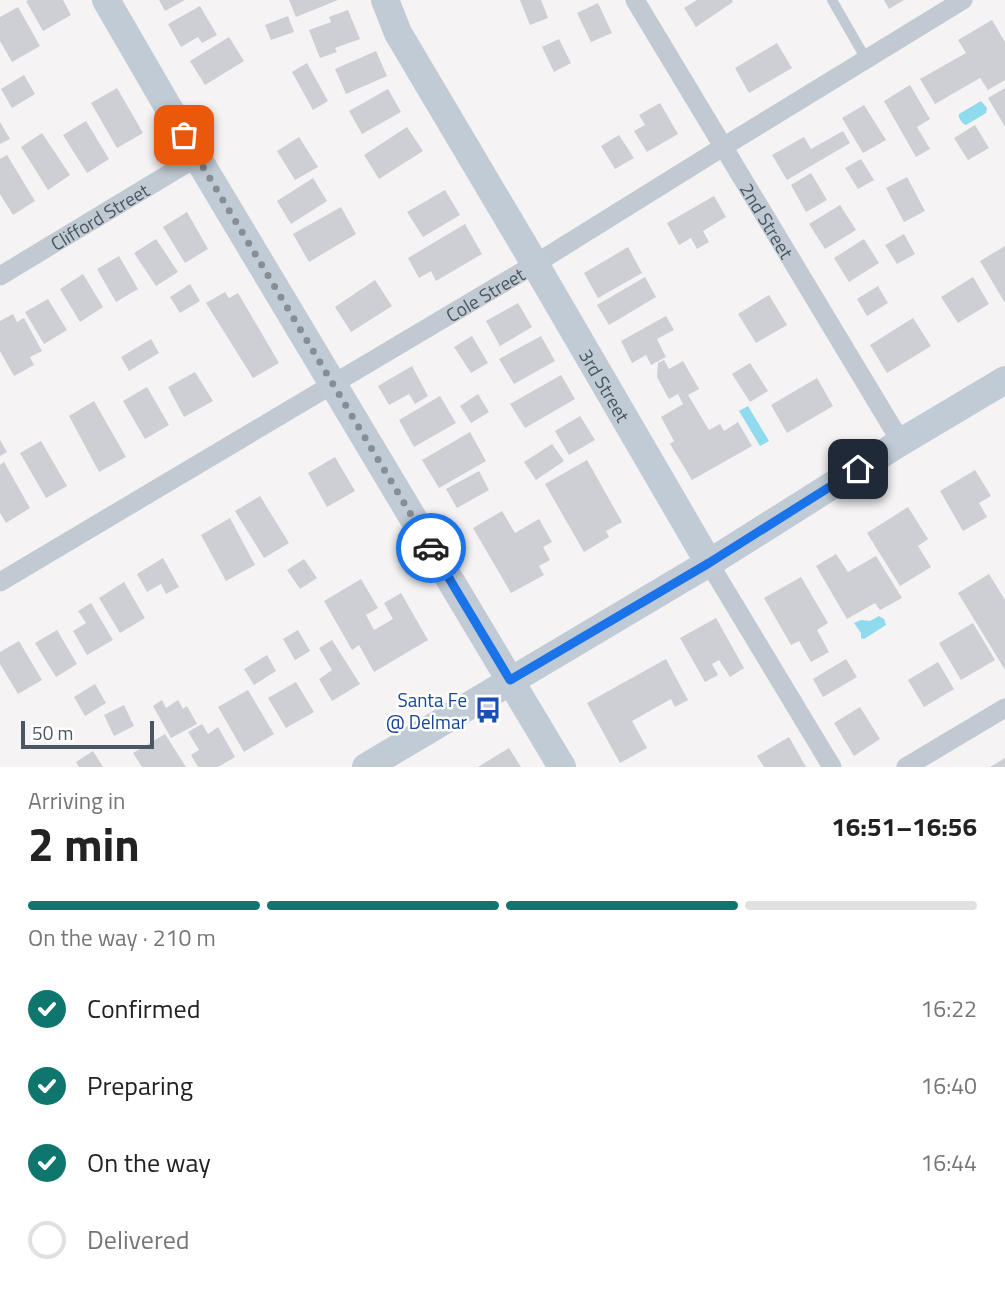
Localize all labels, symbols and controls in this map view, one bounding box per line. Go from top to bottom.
pin [154,105,214,165]
icon: bag [165,116,203,154]
street label: Clifford Street [44,175,155,257]
street label: 2nd Street [733,177,802,264]
street label: Cole Street [440,259,530,329]
street label: 3rd Street [573,343,638,427]
pin [828,439,888,499]
icon: home [839,450,877,488]
courier [396,513,466,583]
icon: car [412,529,450,567]
place label: Santa Fe @ Delmar [386,685,467,736]
bus stop icon: Santa Fe @ Delmar [473,695,503,725]
scale bar [21,718,154,750]
text: 50 m [32,718,73,747]
text: Arriving in [28,783,125,818]
text: 16:51–16:56 [831,807,977,846]
text: 2 min [28,809,140,879]
text: On the way · 210 m [28,920,216,955]
text: Confirmed [87,989,201,1028]
icon: check [28,990,66,1028]
text: 16:22 [920,991,977,1026]
text: Preparing [87,1066,193,1105]
icon: check [28,1067,66,1105]
text: 16:40 [920,1068,977,1103]
text: On the way [87,1143,211,1182]
icon: check [28,1144,66,1182]
text: 16:44 [920,1145,977,1180]
text: Delivered [87,1220,190,1259]

